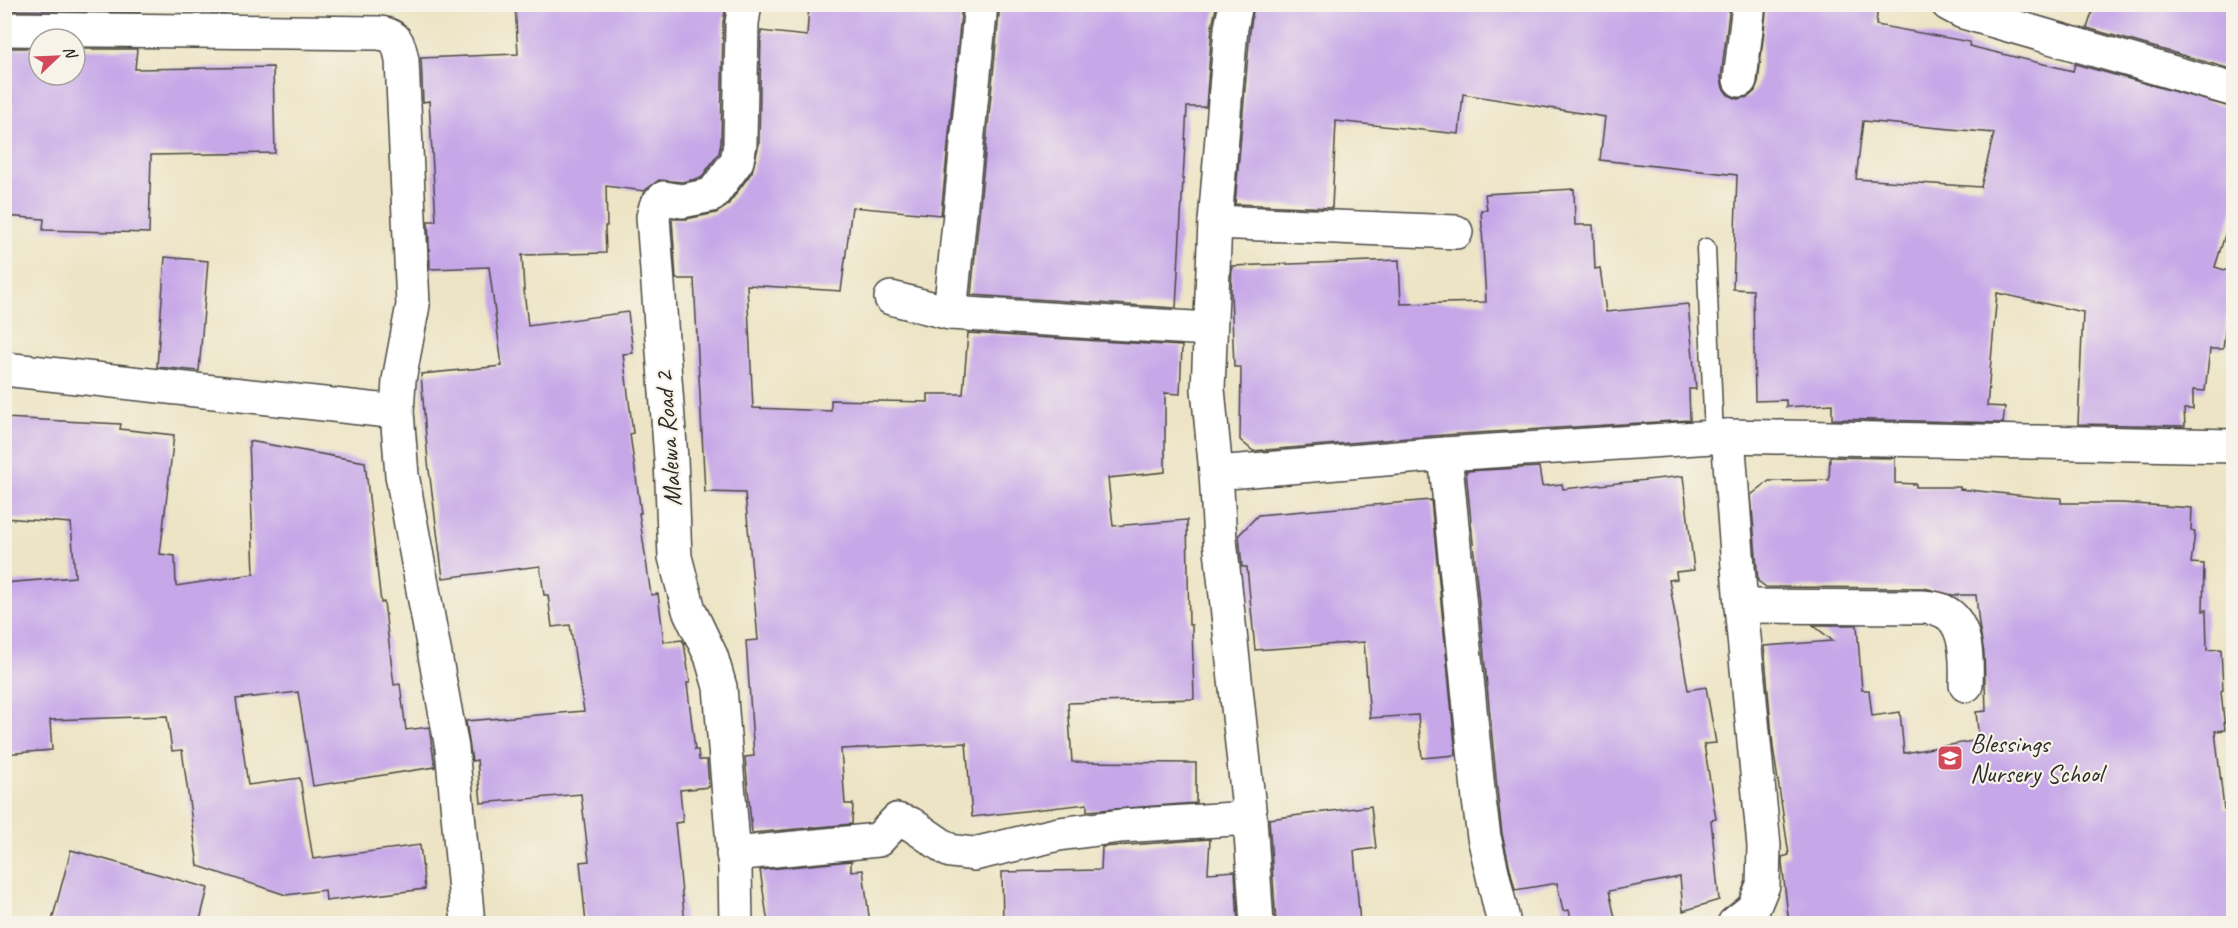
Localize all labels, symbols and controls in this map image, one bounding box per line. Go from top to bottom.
north arrow [27,27,87,87]
text: N [59,43,82,63]
street label: Malewa Road 2 [647,368,689,507]
place label: Blessings Nursery School [1970,727,2107,790]
school or university icon: Blessings Nursery School [1935,743,1965,773]

